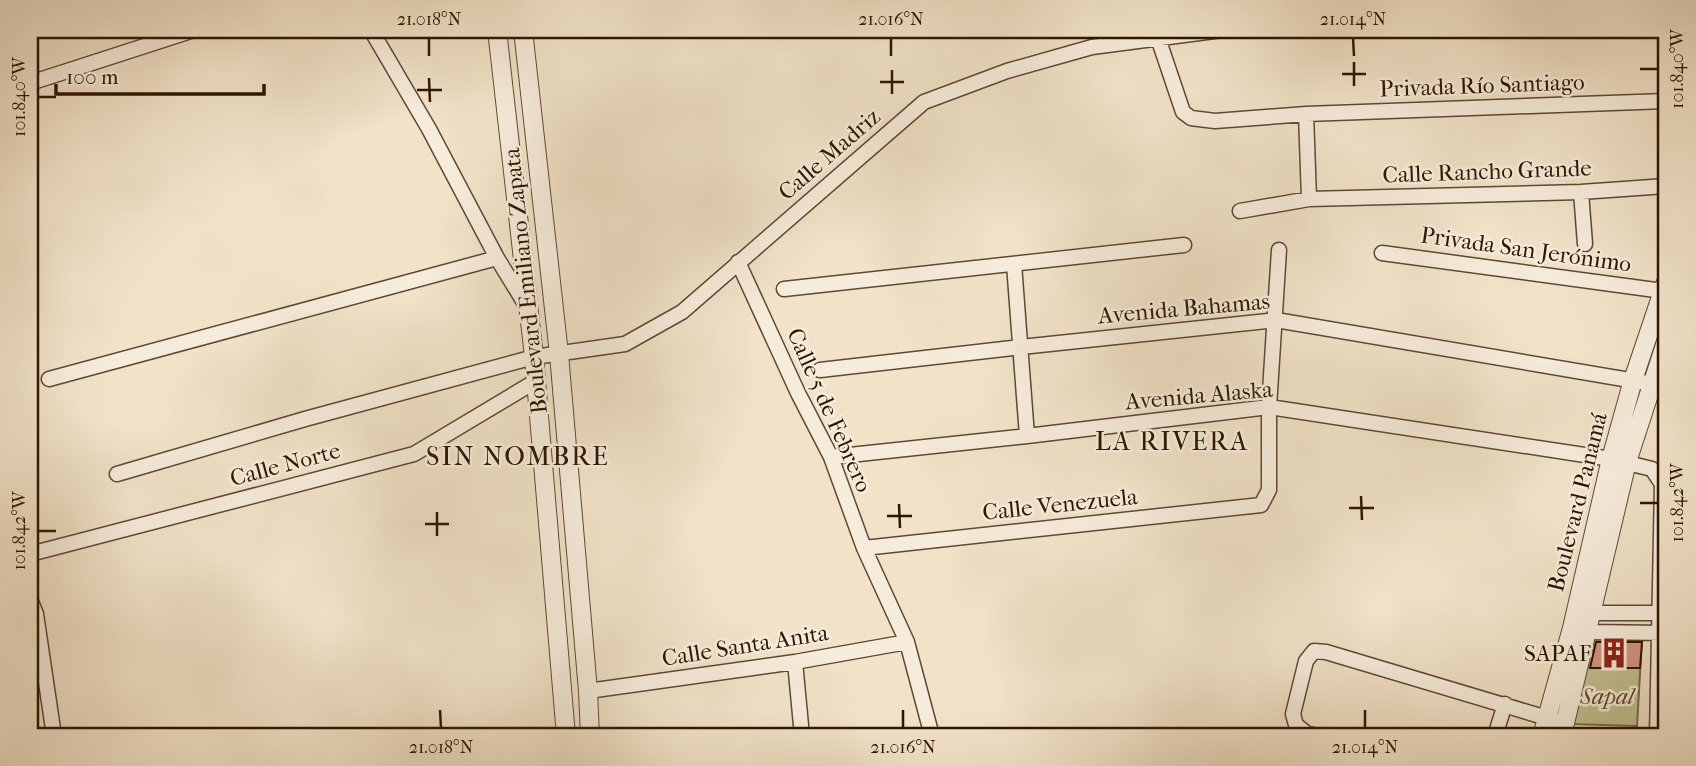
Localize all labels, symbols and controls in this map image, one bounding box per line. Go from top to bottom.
text: 21.018°N [397,9,462,30]
text: 21.016°N [858,9,924,30]
text: 21.014°N [1320,9,1386,30]
text: 101.840°W [1667,28,1688,109]
scale bar [56,52,264,96]
text: 101.840°W [9,56,30,137]
text: 100 m [66,65,119,89]
street label: Privada Río Santiago [1379,68,1585,103]
street label: Calle Madriz [773,103,886,206]
street label: Boulevard Emiliano Zapata [498,146,553,415]
street label: Calle Rancho Grande [1382,154,1592,189]
street label: Privada San Jerónimo [1419,221,1633,278]
street label: Avenida Bahamas [1096,288,1271,330]
street label: Calle 5 de Febrero [781,324,878,496]
street label: Avenida Alaska [1123,376,1274,415]
street label: Boulevard Panamá [1542,409,1613,595]
district label: LA RIVERA [1095,426,1249,457]
street label: Calle Norte [227,437,343,492]
district label: SIN NOMBRE [426,441,610,472]
text: 101.842°W [1667,462,1688,543]
street label: Calle Venezuela [981,483,1139,526]
text: 101.842°W [9,490,30,571]
street label: Calle Santa Anita [660,619,831,672]
building icon: SAPAF [1597,636,1631,670]
place label: SAPAF [1524,640,1591,667]
park label: Sapal [1579,683,1636,710]
text: 21.018°N [409,737,474,758]
text: 21.016°N [870,737,936,758]
text: 21.014°N [1332,737,1398,758]

